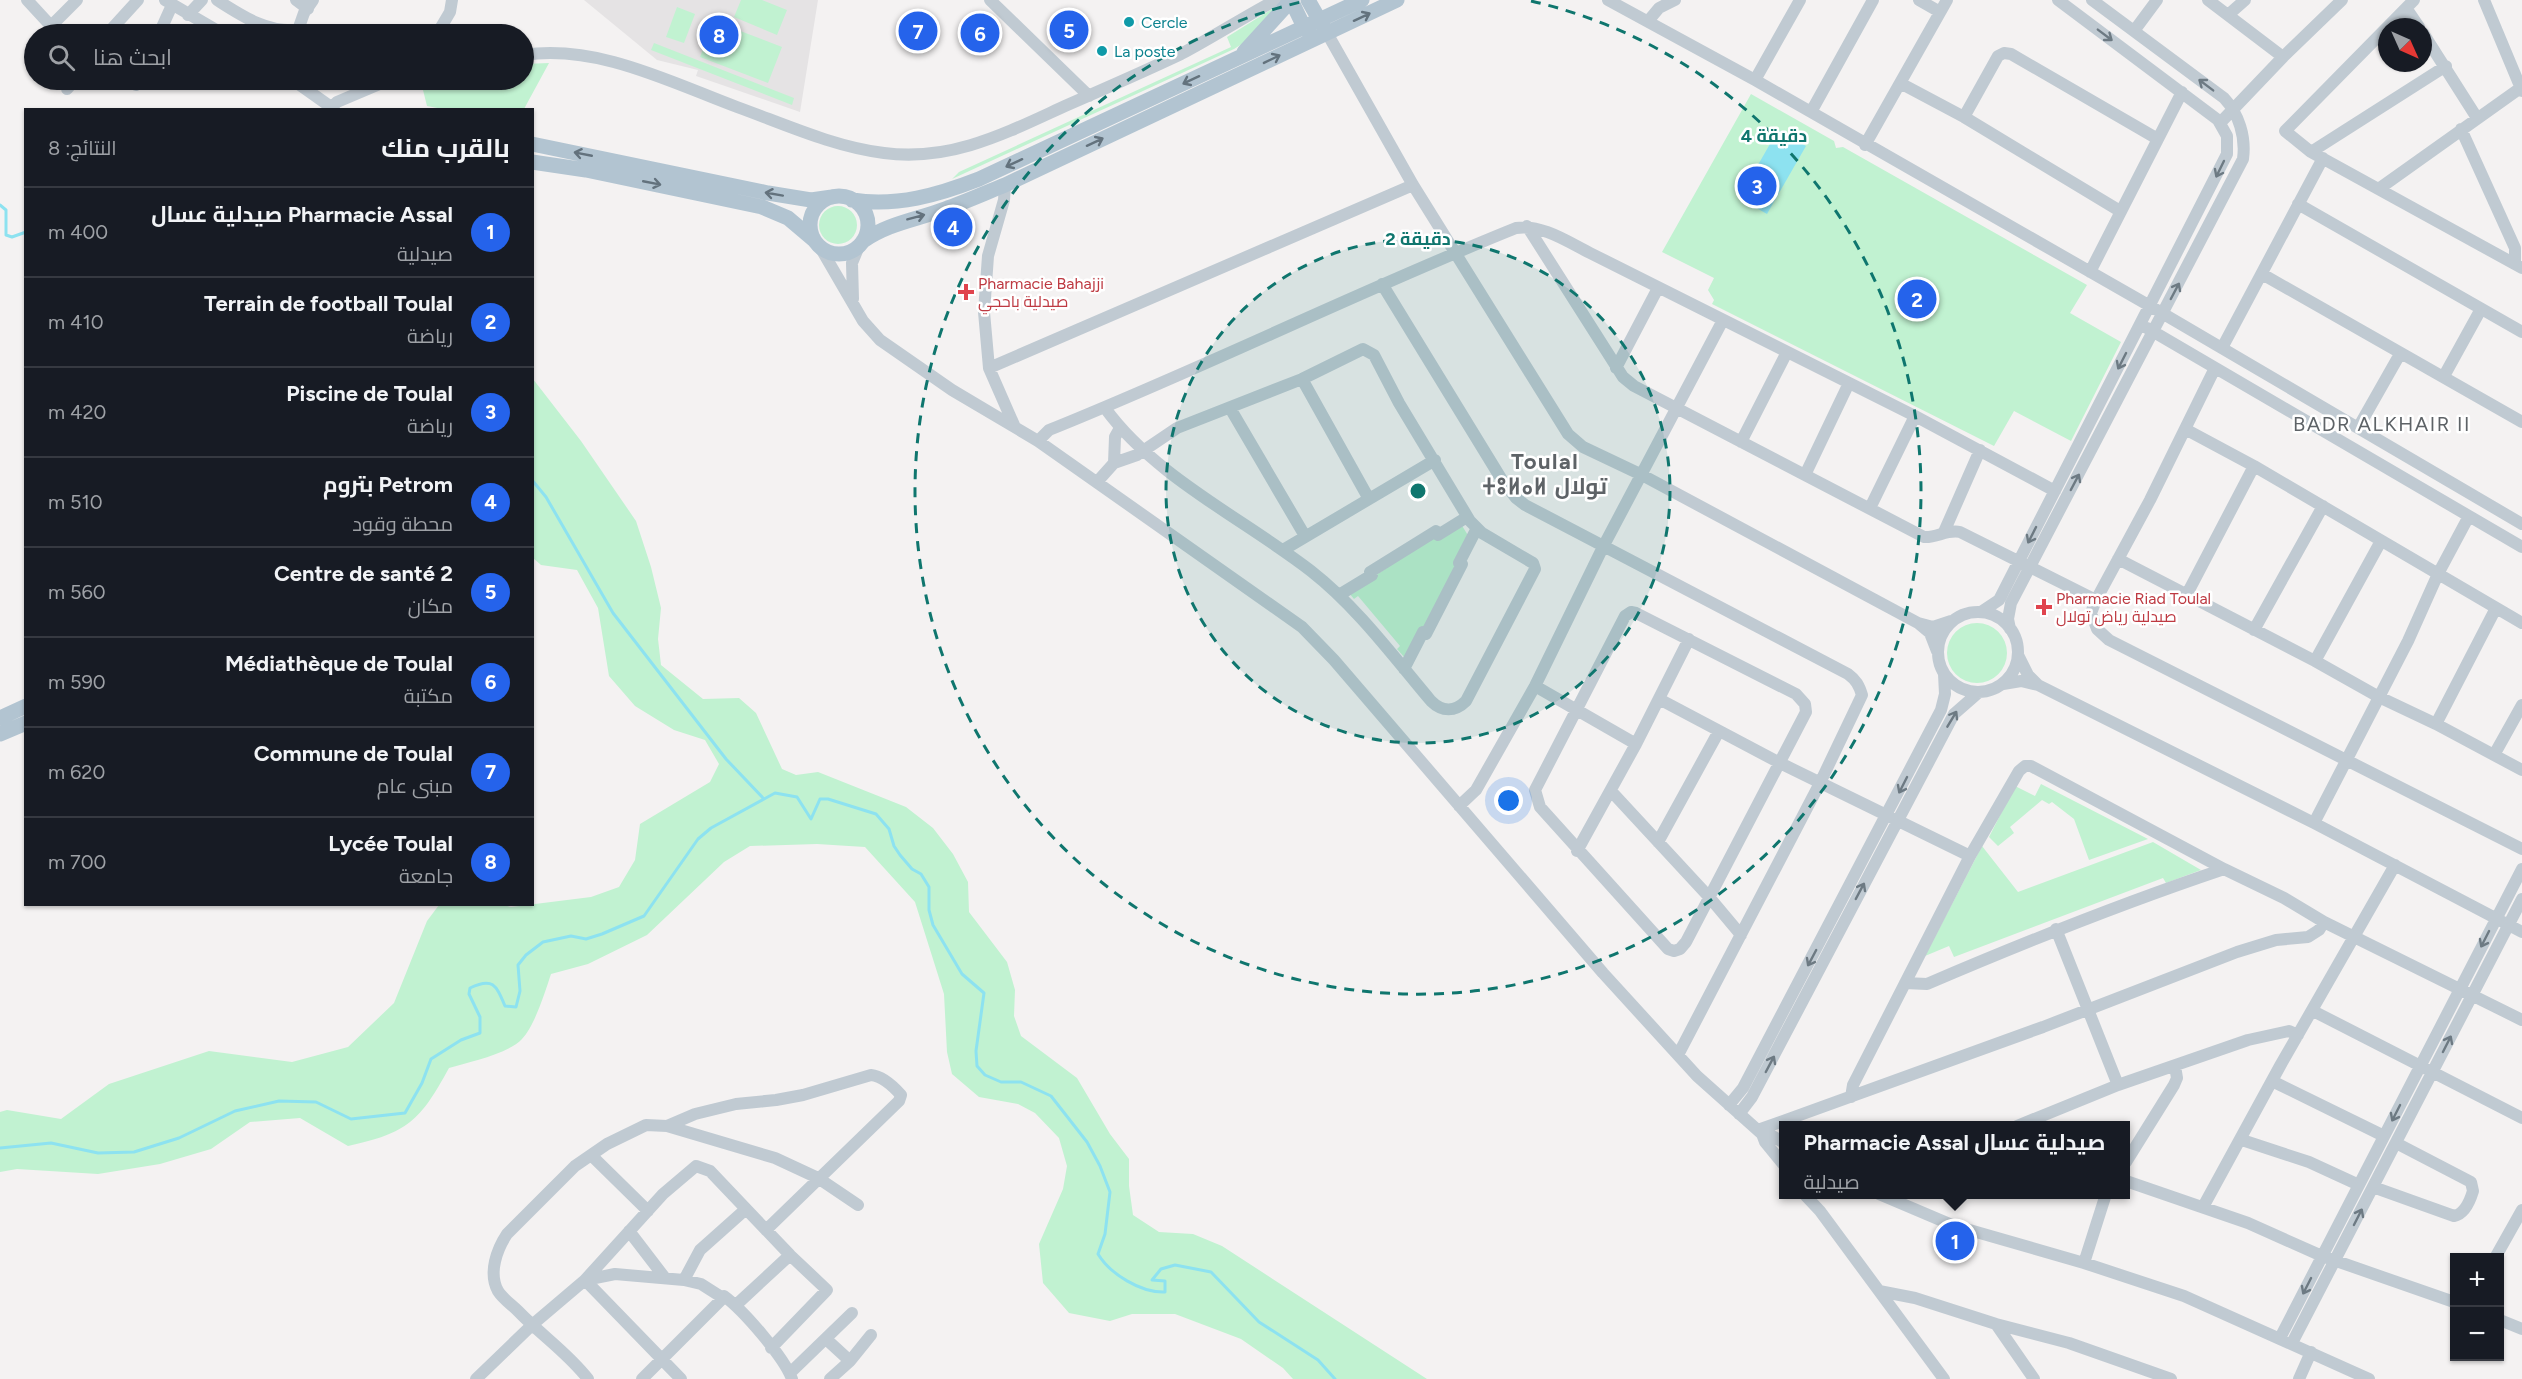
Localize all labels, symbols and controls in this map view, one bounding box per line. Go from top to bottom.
pin: 5 [1050,8,1088,52]
pin: 7 [898,9,938,54]
pin: 6 [960,10,1000,56]
one-way arrow [1352,10,1370,22]
pin: 8 [700,12,738,57]
place label: Cercle [1141,13,1188,32]
marker: Cercle [1122,15,1136,29]
north arrow [2378,18,2432,72]
search box [24,24,534,90]
one-way arrow [2096,29,2112,41]
icon: search [45,41,78,74]
place label: La poste [1114,42,1176,61]
text: ابحث هنا [93,44,172,71]
marker: La poste [1095,44,1109,58]
one-way arrow [1262,53,1280,64]
one-way arrow [1182,75,1200,87]
one-way arrow [2198,78,2214,91]
text: 4 دقيقة [1741,125,1807,147]
text: بالقرب منك [381,132,510,164]
text: النتائج: 8 [48,136,117,160]
one-way arrow [1086,136,1104,148]
one-way arrow [574,148,593,159]
one-way arrow [1005,158,1023,169]
one-way arrow [2214,160,2226,178]
pin: 3 [1738,164,1776,208]
one-way arrow [642,178,661,189]
one-way arrow [765,189,784,200]
text: Pharmacie Assal صيدلية عسال [151,201,453,228]
pin: 4 [934,204,972,250]
one-way arrow [906,211,925,223]
text: 400 m [48,220,108,244]
text: 1 [486,220,495,244]
text: 2 دقيقة [1385,228,1451,250]
text: صيدلية [397,242,453,266]
place label: Pharmacie Bahajji صيدلية باحجي [978,274,1104,315]
pin: 2 [1898,276,1936,322]
one-way arrow [2170,282,2181,300]
marker: Pharmacie Bahajji صيدلية باحجي [959,285,973,299]
text: Terrain de football Toulal [204,290,453,317]
text: 410 m [48,310,103,334]
text: 2 [485,310,496,334]
text: رياضة [407,324,453,348]
one-way arrow [2115,352,2127,370]
text: Piscine de Toulal [286,380,453,407]
text: 420 m [48,400,106,424]
text: 3 [485,400,496,424]
district label: BADR ALKHAIR II [2293,412,2471,436]
text: رياضة [407,414,453,438]
district label: Toulal ⵜⵓⵍⴰⵍ تولال [1483,448,1608,500]
text: Petrom بتروم [323,471,453,498]
one-way arrow [2069,473,2081,491]
centre of rings [1408,481,1428,501]
text: 510 m [48,490,103,514]
text: 4 [484,490,497,514]
text: محطة وقود [352,512,453,536]
one-way arrow [2026,525,2038,543]
text: Centre de santé 2 [274,560,453,587]
text: 560 m [48,580,106,604]
text: 5 [485,580,496,604]
place label: Pharmacie Riad Toulal صيدلية رياض تولال [2056,589,2211,627]
text: مكان [408,594,453,618]
marker: Pharmacie Riad Toulal صيدلية رياض تولال [2037,600,2051,614]
text: Médiathèque de Toulal [225,650,453,677]
text: 590 m [48,670,106,694]
text: 6 [485,670,496,694]
text: مكتبة [404,684,453,708]
one-way arrow [1946,711,1958,728]
text: Commune de Toulal [254,740,453,767]
text: 620 m [48,760,105,784]
text: 7 [485,760,496,784]
text: مبنى عام [377,774,453,798]
one-way arrow [1896,776,1908,794]
your location [1494,786,1523,815]
text: Lycée Toulal [328,830,453,857]
text: 700 m [48,850,106,874]
text: 8 [484,850,497,874]
text: جامعة [399,864,453,888]
one-way arrow [1854,883,1866,900]
one-way arrow [2479,930,2491,948]
one-way arrow [1806,949,1818,966]
one-way arrow [2442,1035,2453,1053]
one-way arrow [1764,1055,1776,1073]
one-way arrow [2390,1103,2401,1121]
popup [1779,1121,2130,1199]
text: Pharmacie Assal صيدلية عسال [1804,1129,2105,1156]
text: صيدلية [1804,1170,1860,1194]
one-way arrow [2352,1208,2364,1226]
pin: 1 [1936,1218,1974,1264]
map controls [2450,1253,2504,1361]
button: + [2450,1253,2504,1307]
one-way arrow [2300,1277,2312,1295]
button: − [2450,1307,2504,1361]

